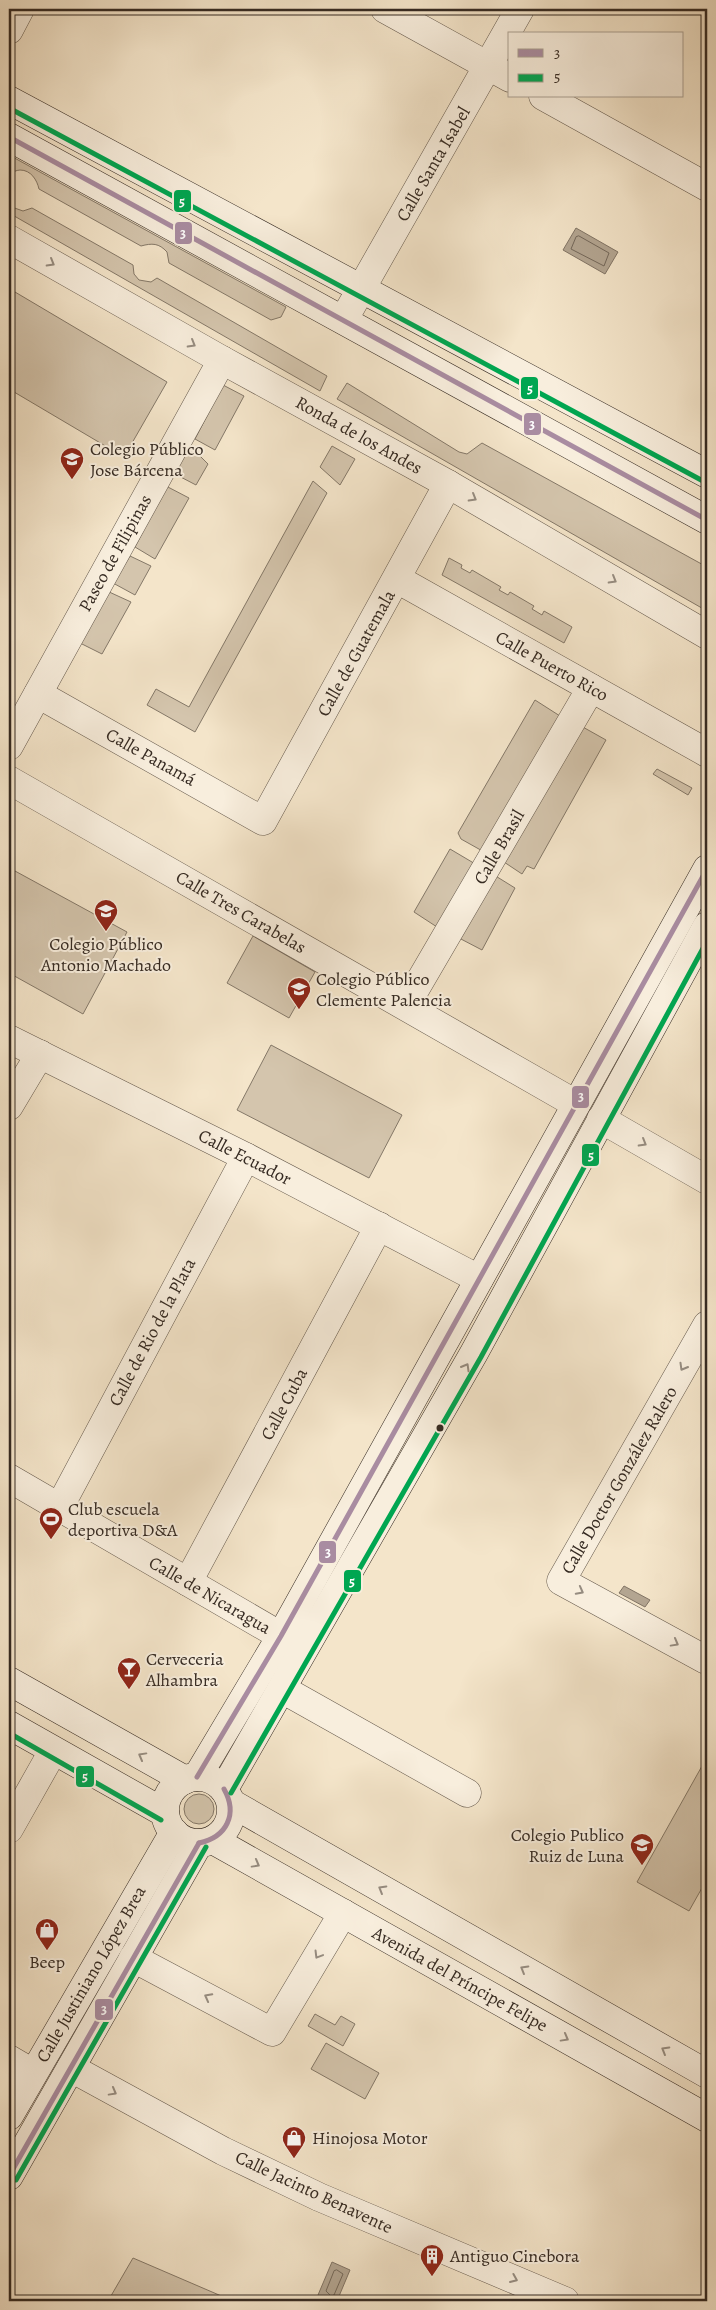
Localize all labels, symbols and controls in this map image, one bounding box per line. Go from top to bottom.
legend [508,32,684,98]
text: 3 [554,43,560,63]
text: 5 [554,67,560,87]
street label: Calle Santa Isabel [390,102,476,226]
line badge: 5 [173,189,192,213]
text: 5 [179,192,185,211]
line badge: 3 [174,221,193,245]
text: 3 [180,224,186,243]
one-way arrow [46,257,55,267]
one-way arrow [187,337,196,347]
line badge: 5 [520,376,539,400]
text: 5 [527,379,533,398]
street label: Ronda de los Andes [291,390,427,480]
line badge: 3 [523,412,542,436]
text: 3 [529,415,535,434]
place label: Colegio Público Jose Bárcena [90,437,203,482]
school or university icon: Colegio Público Jose Bárcena [59,446,85,480]
street label: Paseo de Filipinas [73,490,157,616]
one-way arrow [467,492,476,502]
one-way arrow [608,574,617,584]
street label: Calle de Guatemala [311,585,401,721]
street label: Calle Puerto Rico [491,625,613,707]
street label: Calle Panamá [102,722,201,792]
street label: Calle Brasil [468,805,530,889]
street label: Calle Tres Carabelas [171,865,311,959]
school or university icon: Colegio Público Antonio Machado [93,898,119,932]
place label: Colegio Público Antonio Machado [40,932,171,977]
place label: Colegio Público Clemente Palencia [316,967,452,1012]
school or university icon: Colegio Público Clemente Palencia [286,976,312,1010]
line badge: 3 [571,1085,590,1109]
text: 3 [578,1087,584,1106]
street label: Calle Ecuador [194,1123,296,1191]
one-way arrow [638,1137,647,1147]
line badge: 5 [581,1143,600,1167]
text: 5 [588,1146,594,1165]
street label: Calle de Rio de la Plata [103,1253,201,1410]
one-way arrow [679,1362,689,1371]
street label: Calle Cuba [255,1363,313,1444]
one-way arrow [459,1364,469,1373]
street label: Calle Doctor González Ralero [555,1382,683,1578]
unlabelled marker [435,1423,445,1433]
place label: Club escuela deportiva D&A [68,1497,178,1542]
sports icon: Club escuela deportiva D&A [38,1506,64,1540]
line badge: 3 [318,1540,337,1564]
text: 3 [325,1543,331,1562]
street label: Calle de Nicaragua [145,1550,276,1640]
line badge: 5 [343,1569,362,1593]
text: 5 [349,1572,355,1591]
one-way arrow [574,1585,583,1595]
one-way arrow [670,1636,679,1646]
place label: Cerveceria Alhambra [145,1647,224,1692]
bar icon: Cerveceria Alhambra [116,1656,142,1690]
one-way arrow [138,1752,147,1762]
line badge: 5 [75,1765,95,1788]
text: 5 [82,1767,88,1786]
place label: Colegio Publico Ruiz de Luna [511,1823,625,1868]
school or university icon: Colegio Publico Ruiz de Luna [629,1832,655,1866]
one-way arrow [251,1858,260,1868]
street label: Calle Justiniano López Brea [31,1881,152,2067]
one-way arrow [379,1886,388,1896]
shop icon: Beep [34,1917,60,1951]
street label: Avenida del Príncipe Felipe [367,1920,552,2037]
one-way arrow [315,1949,325,1958]
place label: Beep [29,1950,65,1974]
one-way arrow [520,1966,529,1976]
one-way arrow [204,1994,213,2004]
line badge: 3 [94,1998,114,2021]
text: 3 [101,2000,107,2019]
one-way arrow [560,2032,569,2042]
one-way arrow [661,2046,670,2056]
one-way arrow [108,2086,117,2096]
shop icon: Hinojosa Motor [281,2125,307,2159]
place label: Hinojosa Motor [312,2126,428,2150]
street label: Calle Jacinto Benavente [231,2145,397,2239]
building icon: Antiguo Cinebora [419,2243,445,2277]
place label: Antiguo Cinebora [449,2244,580,2268]
one-way arrow [509,2273,518,2284]

